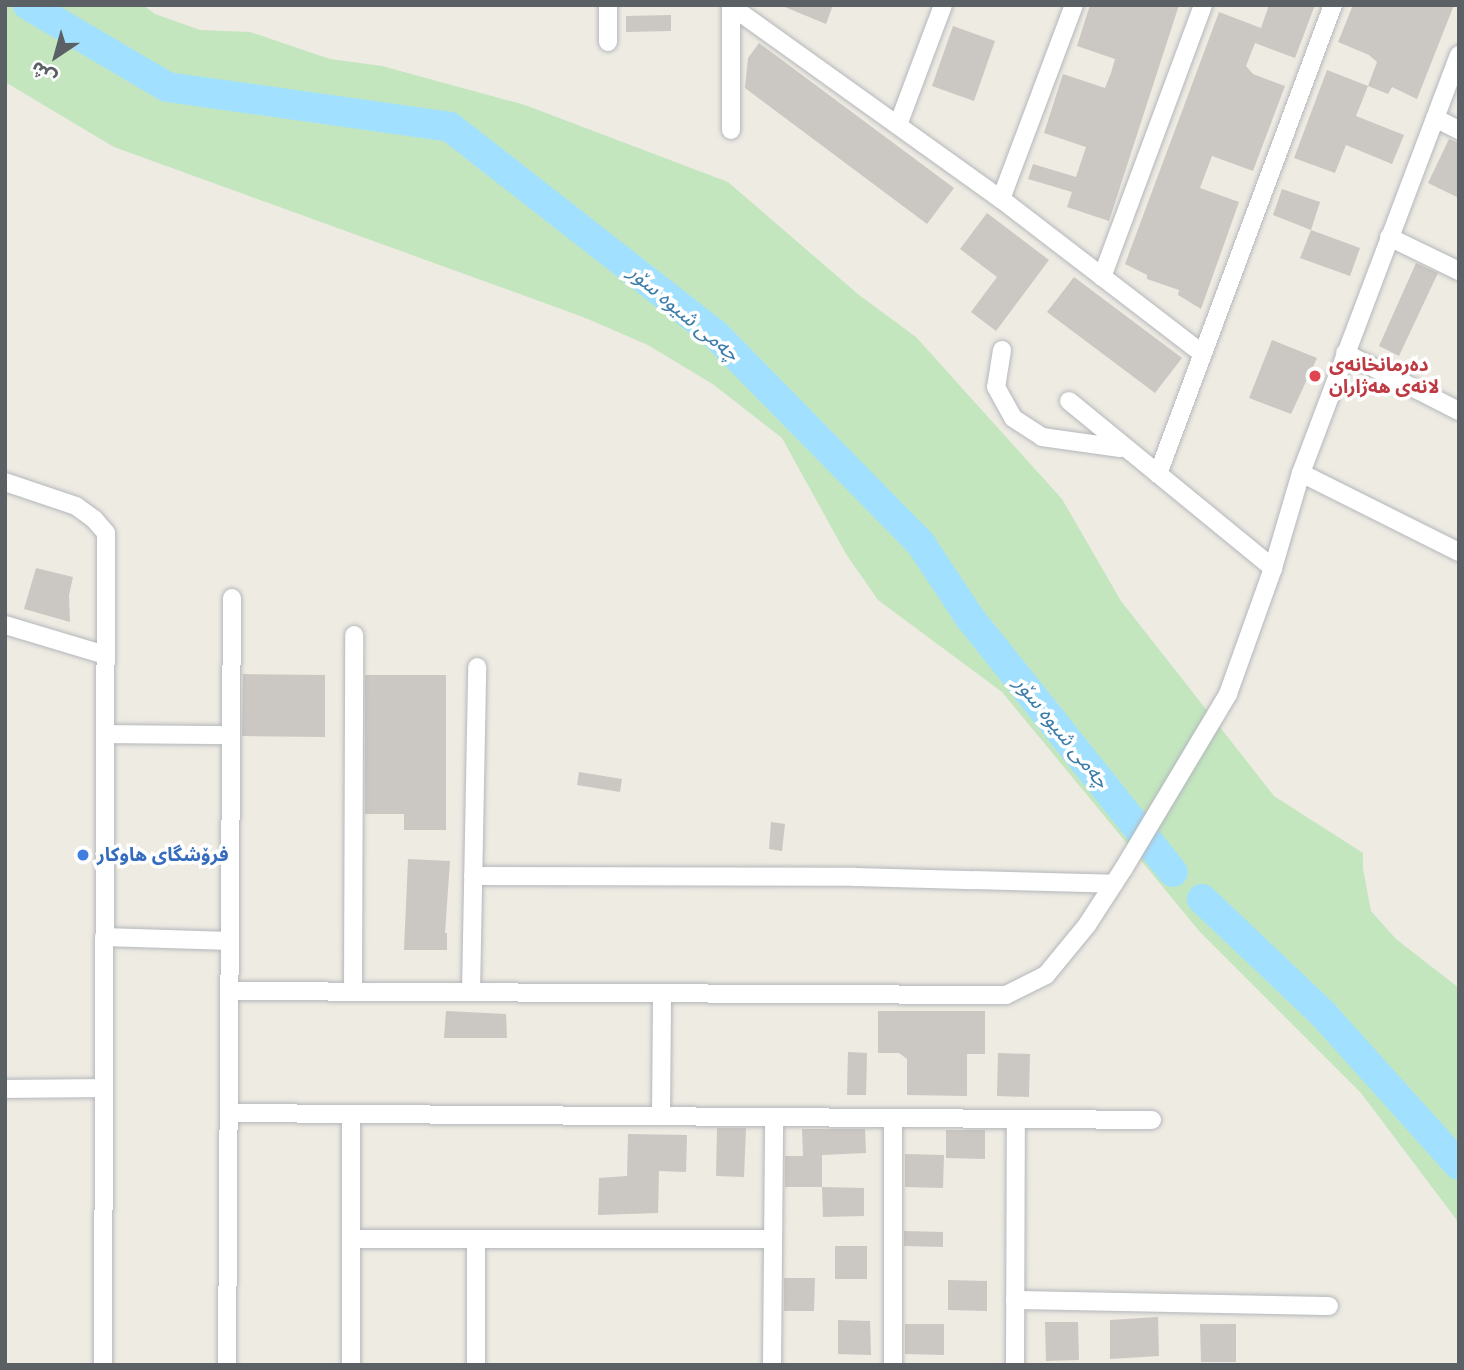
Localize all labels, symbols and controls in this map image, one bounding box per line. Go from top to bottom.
north arrow [21,21,91,91]
text: ش [26,56,61,90]
water label: چەمی شیوە سۆر [624,259,744,367]
place label: دەرمانخانەی لانەی هەژاران [1329,354,1439,398]
marker: دەرمانخانەی لانەی هەژاران [1307,368,1323,384]
water label: چەمی شیوە سۆر [1009,671,1115,793]
place label: فرۆشگای ھاوکار [97,844,229,866]
marker: فرۆشگای ھاوکار [75,847,91,863]

